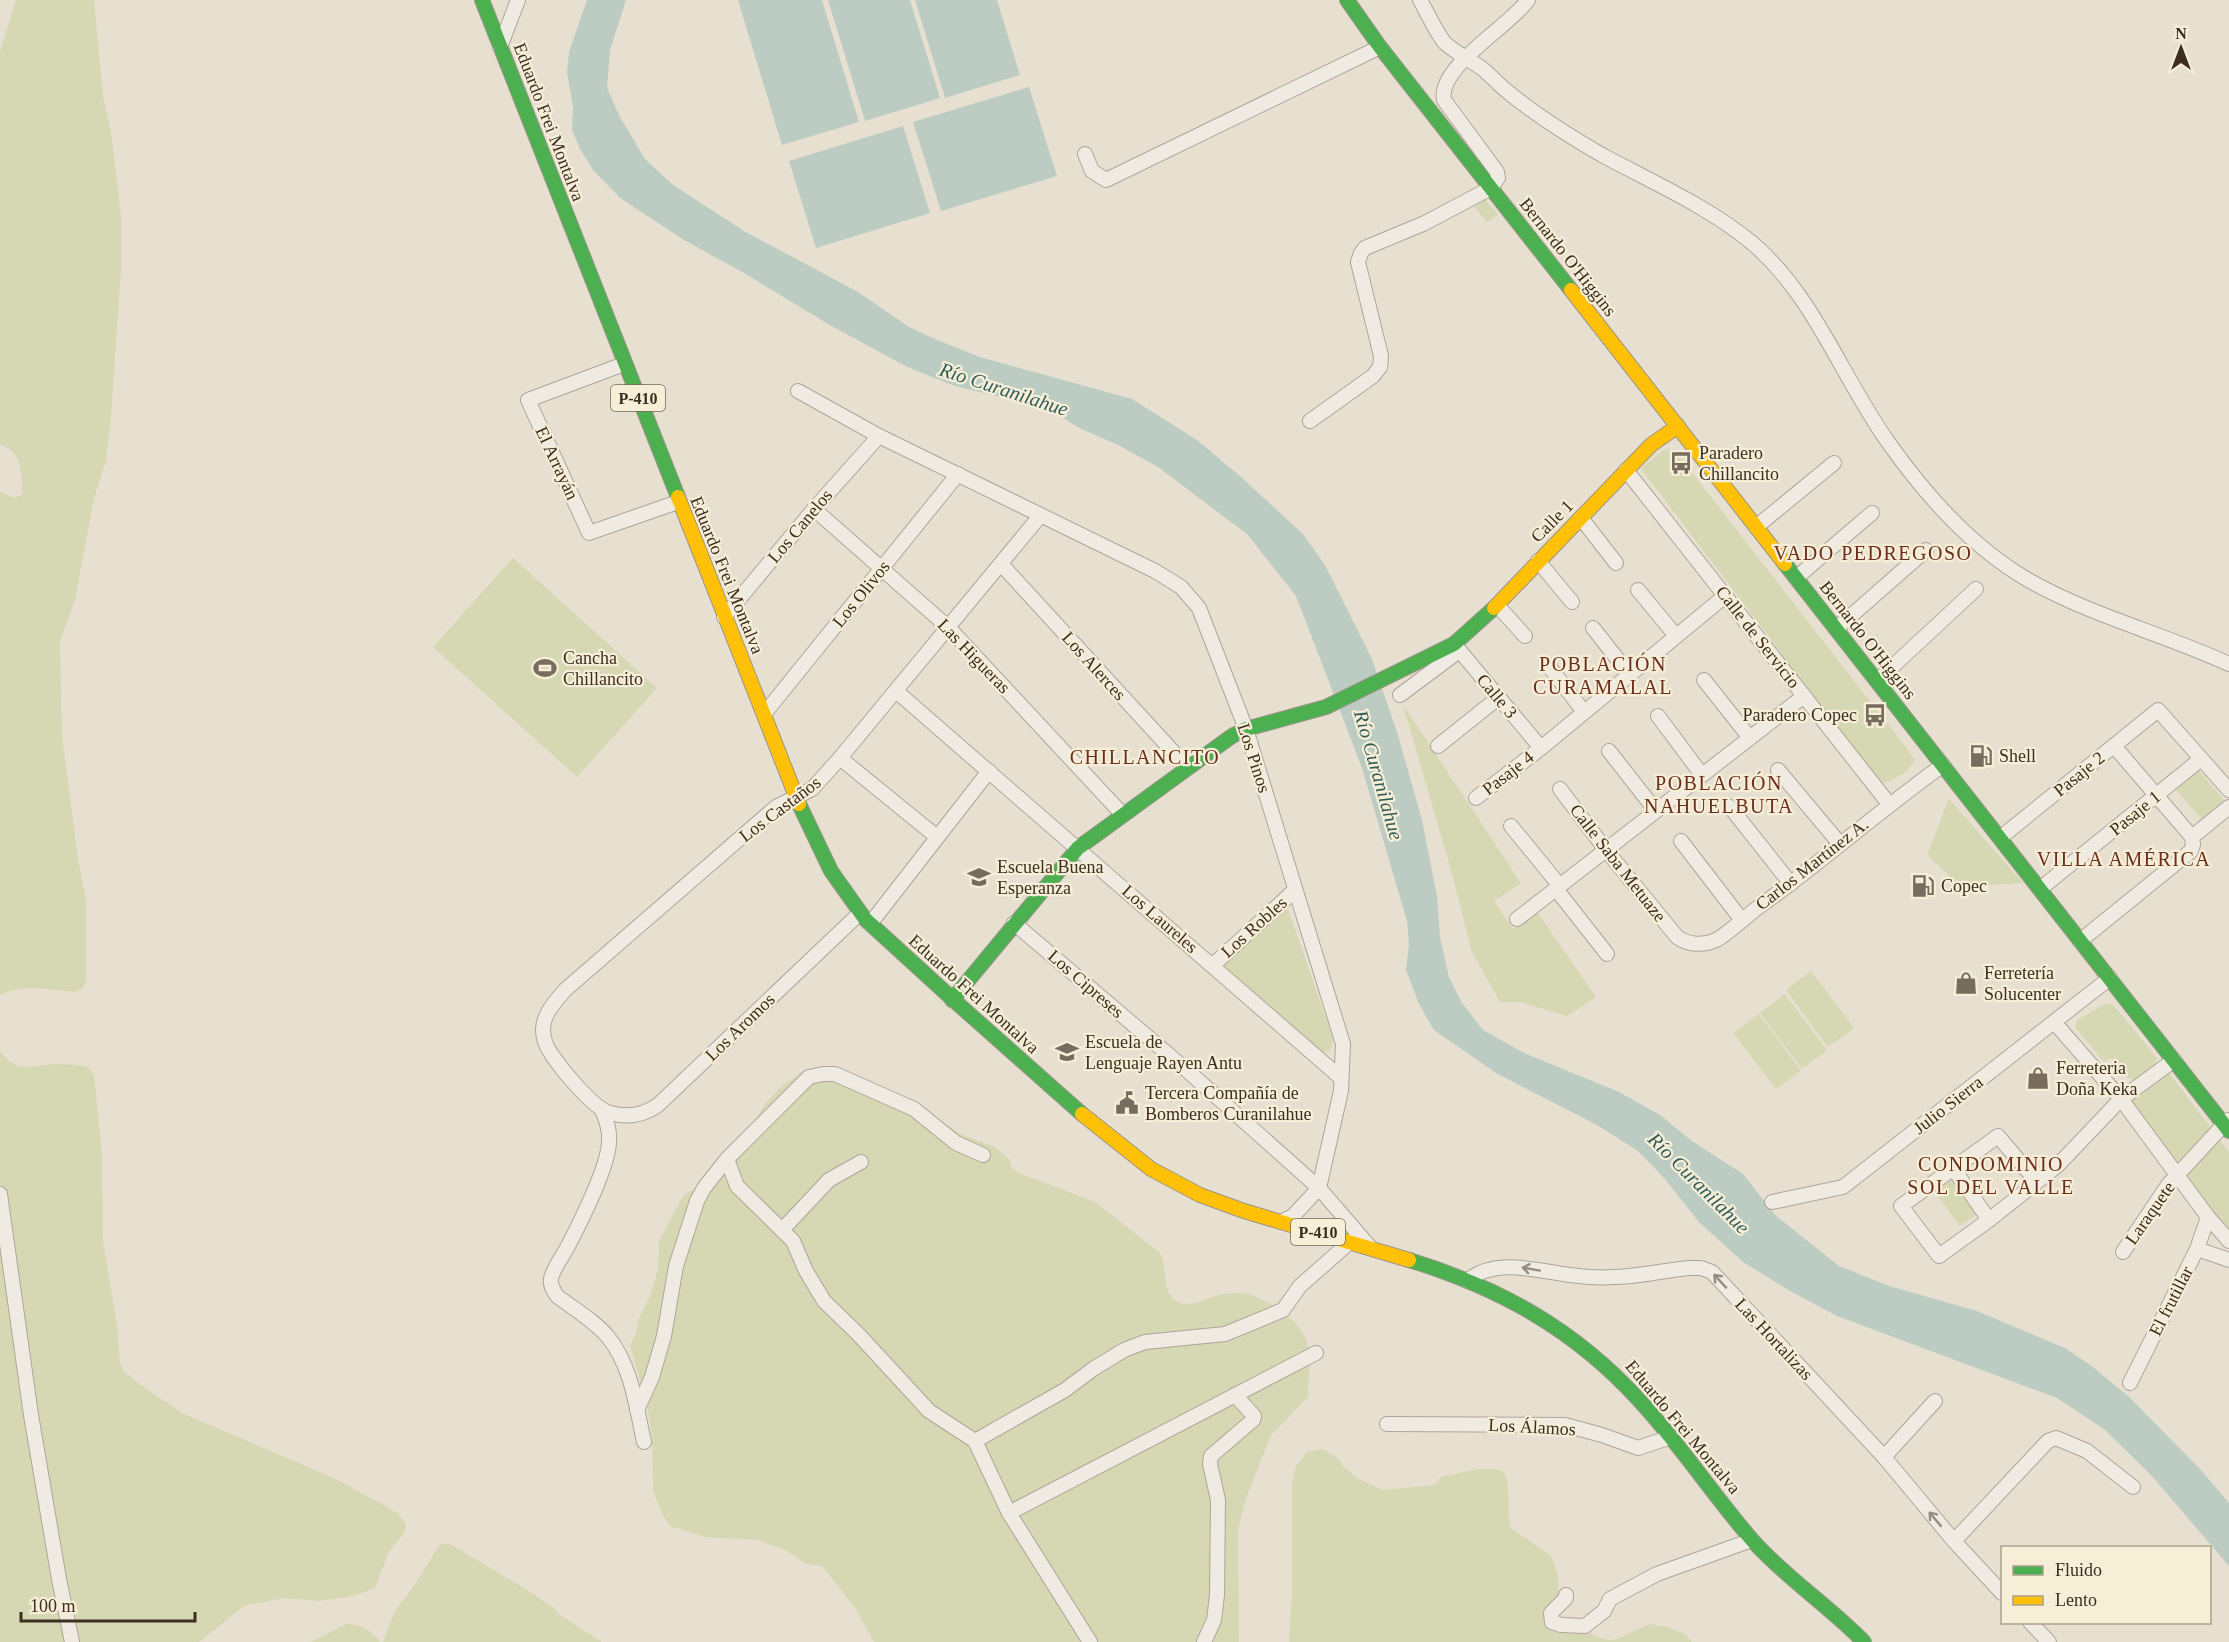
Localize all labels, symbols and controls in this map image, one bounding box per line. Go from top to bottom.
north arrow [2151,18,2211,78]
text: N [2175,25,2187,42]
street label: Eduardo Frei Montalva [510,40,588,204]
street label: Bernardo O'Higgins [1516,194,1620,320]
water label: Río Curanilahue [936,358,1071,420]
road number: P-410 [611,385,665,411]
street label: El Arrayán [531,423,583,503]
place label: Paradero Chillancito [1699,443,1779,484]
bus stop icon: Paradero Chillancito [1668,450,1694,476]
street label: Los Canelos [764,485,836,567]
street label: Eduardo Frei Montalva [686,493,768,657]
street label: Calle 1 [1527,496,1577,546]
district label: VADO PEDREGOSO [1774,542,1973,564]
street label: Los Olivos [828,557,894,631]
street label: Bernardo O'Higgins [1816,577,1920,703]
street label: Calle de Servicio [1712,582,1804,692]
street label: Las Higueras [934,615,1014,697]
street label: Los Alerces [1058,628,1130,704]
place label: Cancha Chillancito [563,648,643,689]
district label: POBLACIÓN CURAMALAL [1533,652,1673,698]
sports icon: Cancha Chillancito [532,655,558,681]
street label: Calle 3 [1473,670,1521,722]
bus stop icon: Paradero Copec [1862,702,1888,728]
place label: Paradero Copec [1743,705,1857,725]
water label: Río Curanilahue [1350,707,1408,842]
street label: Los Pinos [1233,721,1275,795]
fuel station icon: Shell [1968,743,1994,769]
district label: CHILLANCITO [1070,746,1220,768]
place label: Shell [1999,746,2036,766]
street label: Pasaje 4 [1478,747,1538,799]
street label: Pasaje 2 [2050,748,2108,800]
district label: POBLACIÓN NAHUELBUTA [1644,771,1794,817]
street label: Los Castaños [735,772,825,846]
street label: Pasaje 1 [2106,787,2164,839]
street label: Calle Saba Metuaze [1566,800,1670,926]
street label: Carlos Martínez A. [1752,814,1872,914]
district label: VILLA AMÉRICA [2037,848,2211,870]
place label: Escuela Buena Esperanza [997,857,1103,898]
school or university icon: Escuela Buena Esperanza [966,864,992,890]
fuel station icon: Copec [1910,873,1936,899]
place label: Copec [1941,876,1987,896]
street label: Los Laureles [1118,881,1202,957]
street label: Los Robles [1217,892,1291,962]
street label: Eduardo Frei Montalva [905,930,1043,1058]
street label: Los Cipreses [1044,946,1128,1022]
place label: Ferretería Solucenter [1984,963,2061,1004]
shop icon: Ferretería Solucenter [1953,970,1979,996]
street label: Los Aromos [701,989,779,1065]
place label: Escuela de Lenguaje Rayen Antu [1085,1032,1242,1073]
school or university icon: Escuela de Lenguaje Rayen Antu [1054,1039,1080,1065]
place label: Ferreteria Doña Keka [2056,1058,2137,1099]
shop icon: Ferreteria Doña Keka [2025,1065,2051,1091]
street label: Julio Sierra [1909,1072,1987,1138]
place label: Tercera Compañía de Bomberos Curanilahue [1145,1083,1311,1124]
public building icon: Tercera Compañía de Bomberos Curanilahue [1114,1090,1140,1116]
water label: Río Curanilahue [1643,1127,1754,1238]
district label: CONDOMINIO SOL DEL VALLE [1907,1153,2075,1198]
street label: Laraquete [2121,1178,2179,1248]
road number: P-410 [1291,1219,1345,1245]
one-way arrow [1521,1263,1541,1274]
street label: El frutillar [2145,1263,2197,1339]
one-way arrow [1713,1274,1727,1289]
street label: Las Hortalizas [1731,1294,1817,1384]
street label: Eduardo Frei Montalva [1621,1356,1745,1498]
street label: Los Álamos [1488,1414,1576,1439]
one-way arrow [1929,1511,1942,1527]
legend [2001,1546,2211,1624]
text: Fluido [2055,1560,2102,1580]
scale bar [21,1585,195,1623]
text: Lento [2055,1590,2097,1610]
text: 100 m [30,1596,76,1616]

